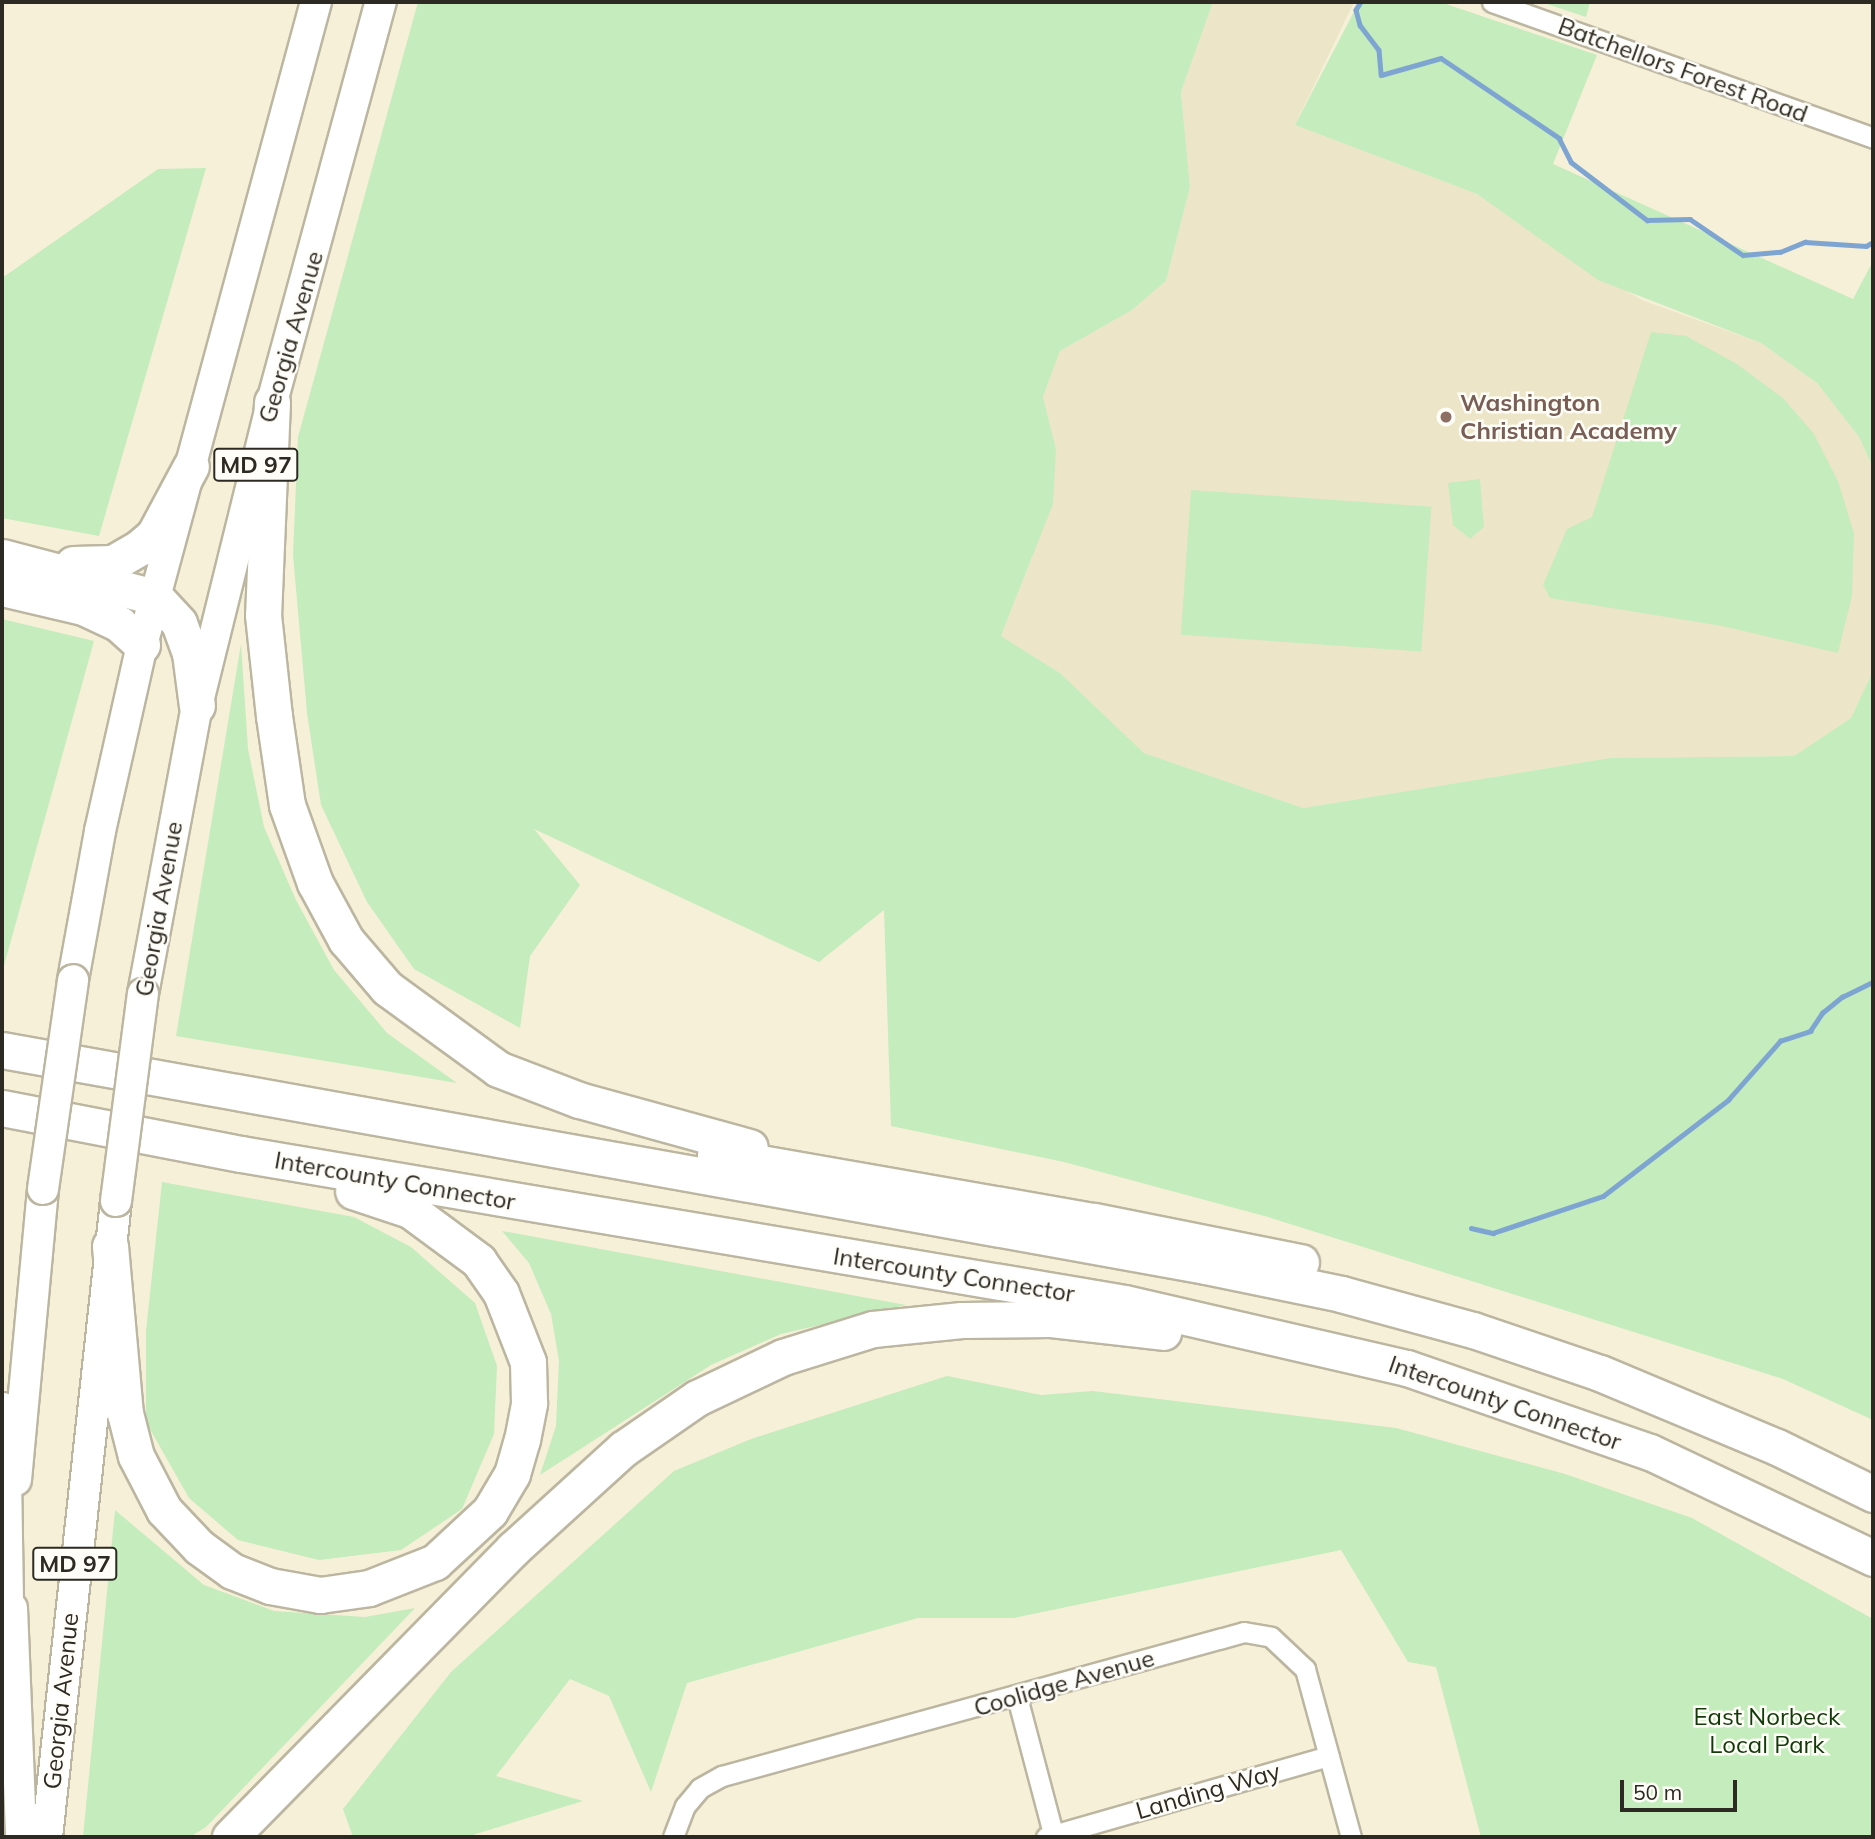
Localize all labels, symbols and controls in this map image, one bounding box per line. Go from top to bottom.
street label: Batchellors Forest Road [1554,11,1812,129]
street label: Georgia Avenue [253,248,329,426]
place label: Washington Christian Academy [1460,389,1677,445]
marker: Washington Christian Academy [1438,409,1454,425]
road number: MD 97 [212,446,300,485]
street label: Georgia Avenue [129,819,189,999]
street label: Intercounty Connector [272,1146,518,1216]
street label: Intercounty Connector [831,1242,1077,1308]
street label: Intercounty Connector [1385,1350,1625,1456]
road number: MD 97 [31,1544,119,1583]
street label: Georgia Avenue [37,1611,85,1791]
street label: Coolidge Avenue [971,1643,1157,1723]
park label: East Norbeck Local Park [1694,1703,1840,1759]
street label: Landing Way [1133,1757,1283,1825]
scale bar [1623,1766,1740,1810]
text: 50 m [1633,1779,1682,1805]

